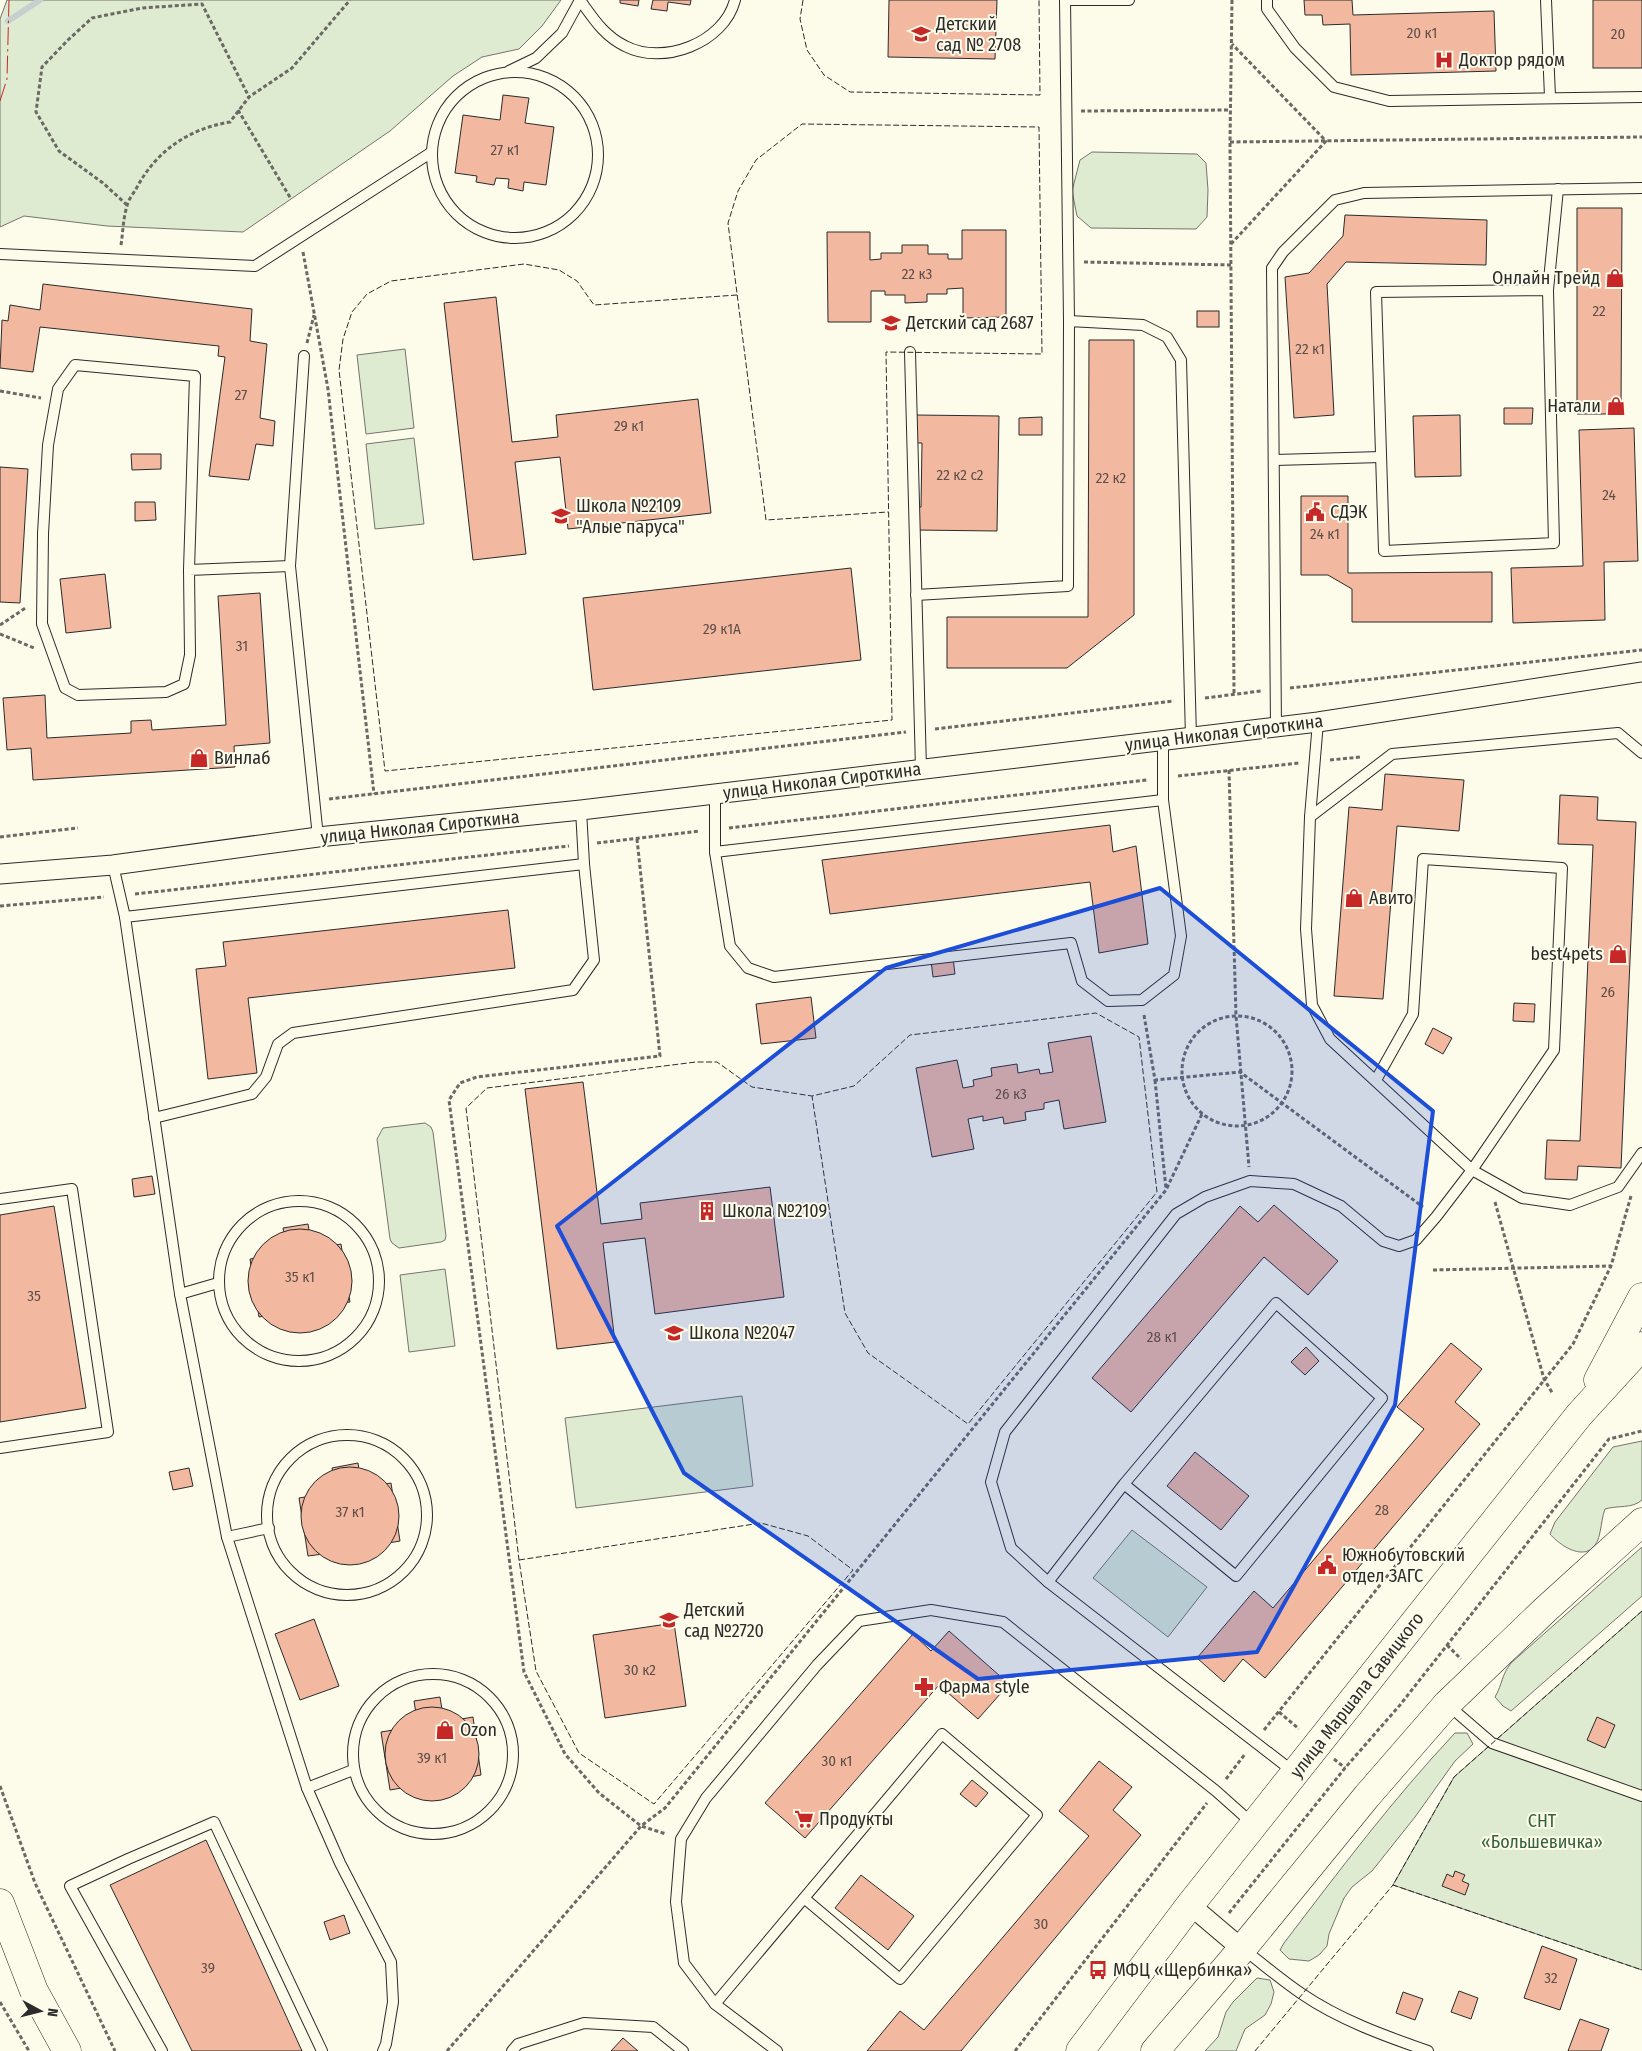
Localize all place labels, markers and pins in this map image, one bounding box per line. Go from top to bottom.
place label: Детский сад № 2708 [935,13,1021,56]
school or university icon: Детский сад № 2708 [910,23,932,45]
hospital icon: Доктор рядом [1433,49,1455,71]
place label: Доктор рядом [1458,49,1565,71]
place label: Онлайн Трейд [1492,267,1600,289]
shop icon: Онлайн Трейд [1604,267,1626,289]
school or university icon: Детский сад 2687 [880,312,902,334]
place label: Детский сад 2687 [905,312,1034,334]
place label: Натали [1547,395,1601,417]
shop icon: Натали [1605,395,1627,417]
place label: Школа №2109 "Алые паруса" [576,495,685,538]
public building icon: СДЭК [1304,501,1326,523]
place label: СДЭК [1330,501,1368,523]
school or university icon: Школа №2109 "Алые паруса" [550,505,572,527]
shop icon: Винлаб [188,747,210,769]
place label: Винлаб [214,747,271,769]
shop icon: Авито [1343,887,1365,909]
place label: Авито [1369,887,1414,909]
place label: best4pets [1531,943,1603,965]
shop icon: best4pets [1607,943,1629,965]
building icon: Школа №2109 [696,1200,718,1222]
place label: Школа №2109 [722,1200,827,1222]
school or university icon: Школа №2047 [663,1322,685,1344]
place label: Школа №2047 [689,1322,795,1344]
place label: Южнобутовский отдел ЗАГС [1342,1544,1465,1587]
public building icon: Южнобутовский отдел ЗАГС [1316,1554,1338,1576]
place label: Детский сад №2720 [683,1599,764,1642]
school or university icon: Детский сад №2720 [658,1609,680,1631]
pharmacy icon: Фарма style [913,1676,935,1698]
place label: Фарма style [939,1676,1030,1698]
shop icon: Ozon [434,1719,456,1741]
place label: Ozon [460,1719,497,1741]
supermarket icon: Продукты [793,1808,815,1830]
place label: Продукты [819,1808,894,1830]
bus stop icon: МФЦ «Щербинка» [1087,1959,1109,1981]
place label: МФЦ «Щербинка» [1113,1959,1252,1981]

